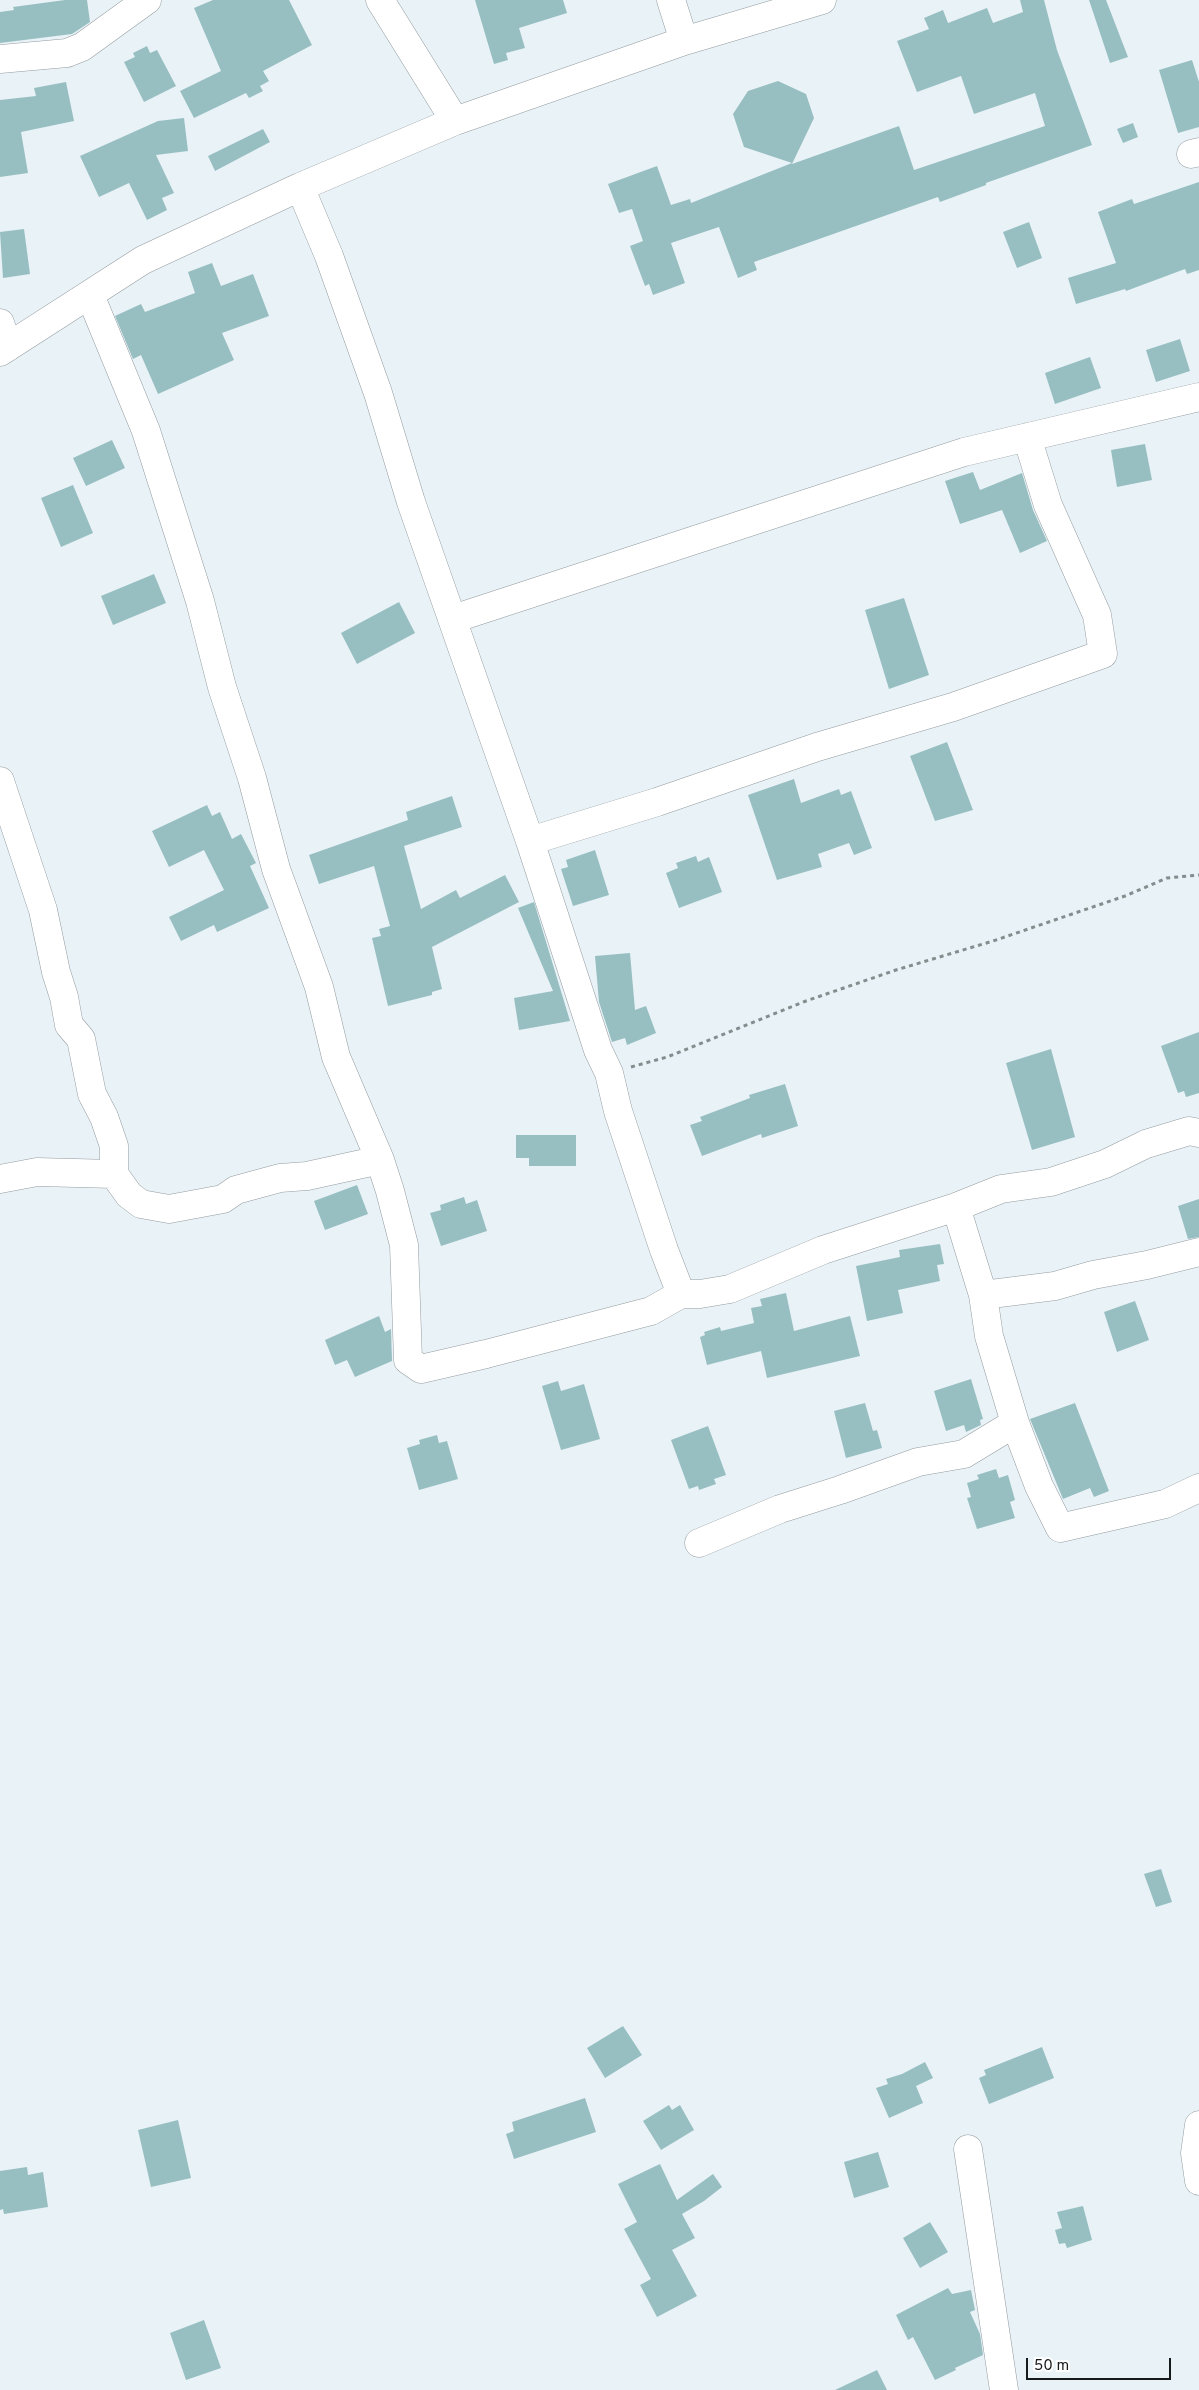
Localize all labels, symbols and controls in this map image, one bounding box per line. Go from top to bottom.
scale bar [1029,2348,1174,2380]
text: 50 m [1034,2357,1069,2376]

